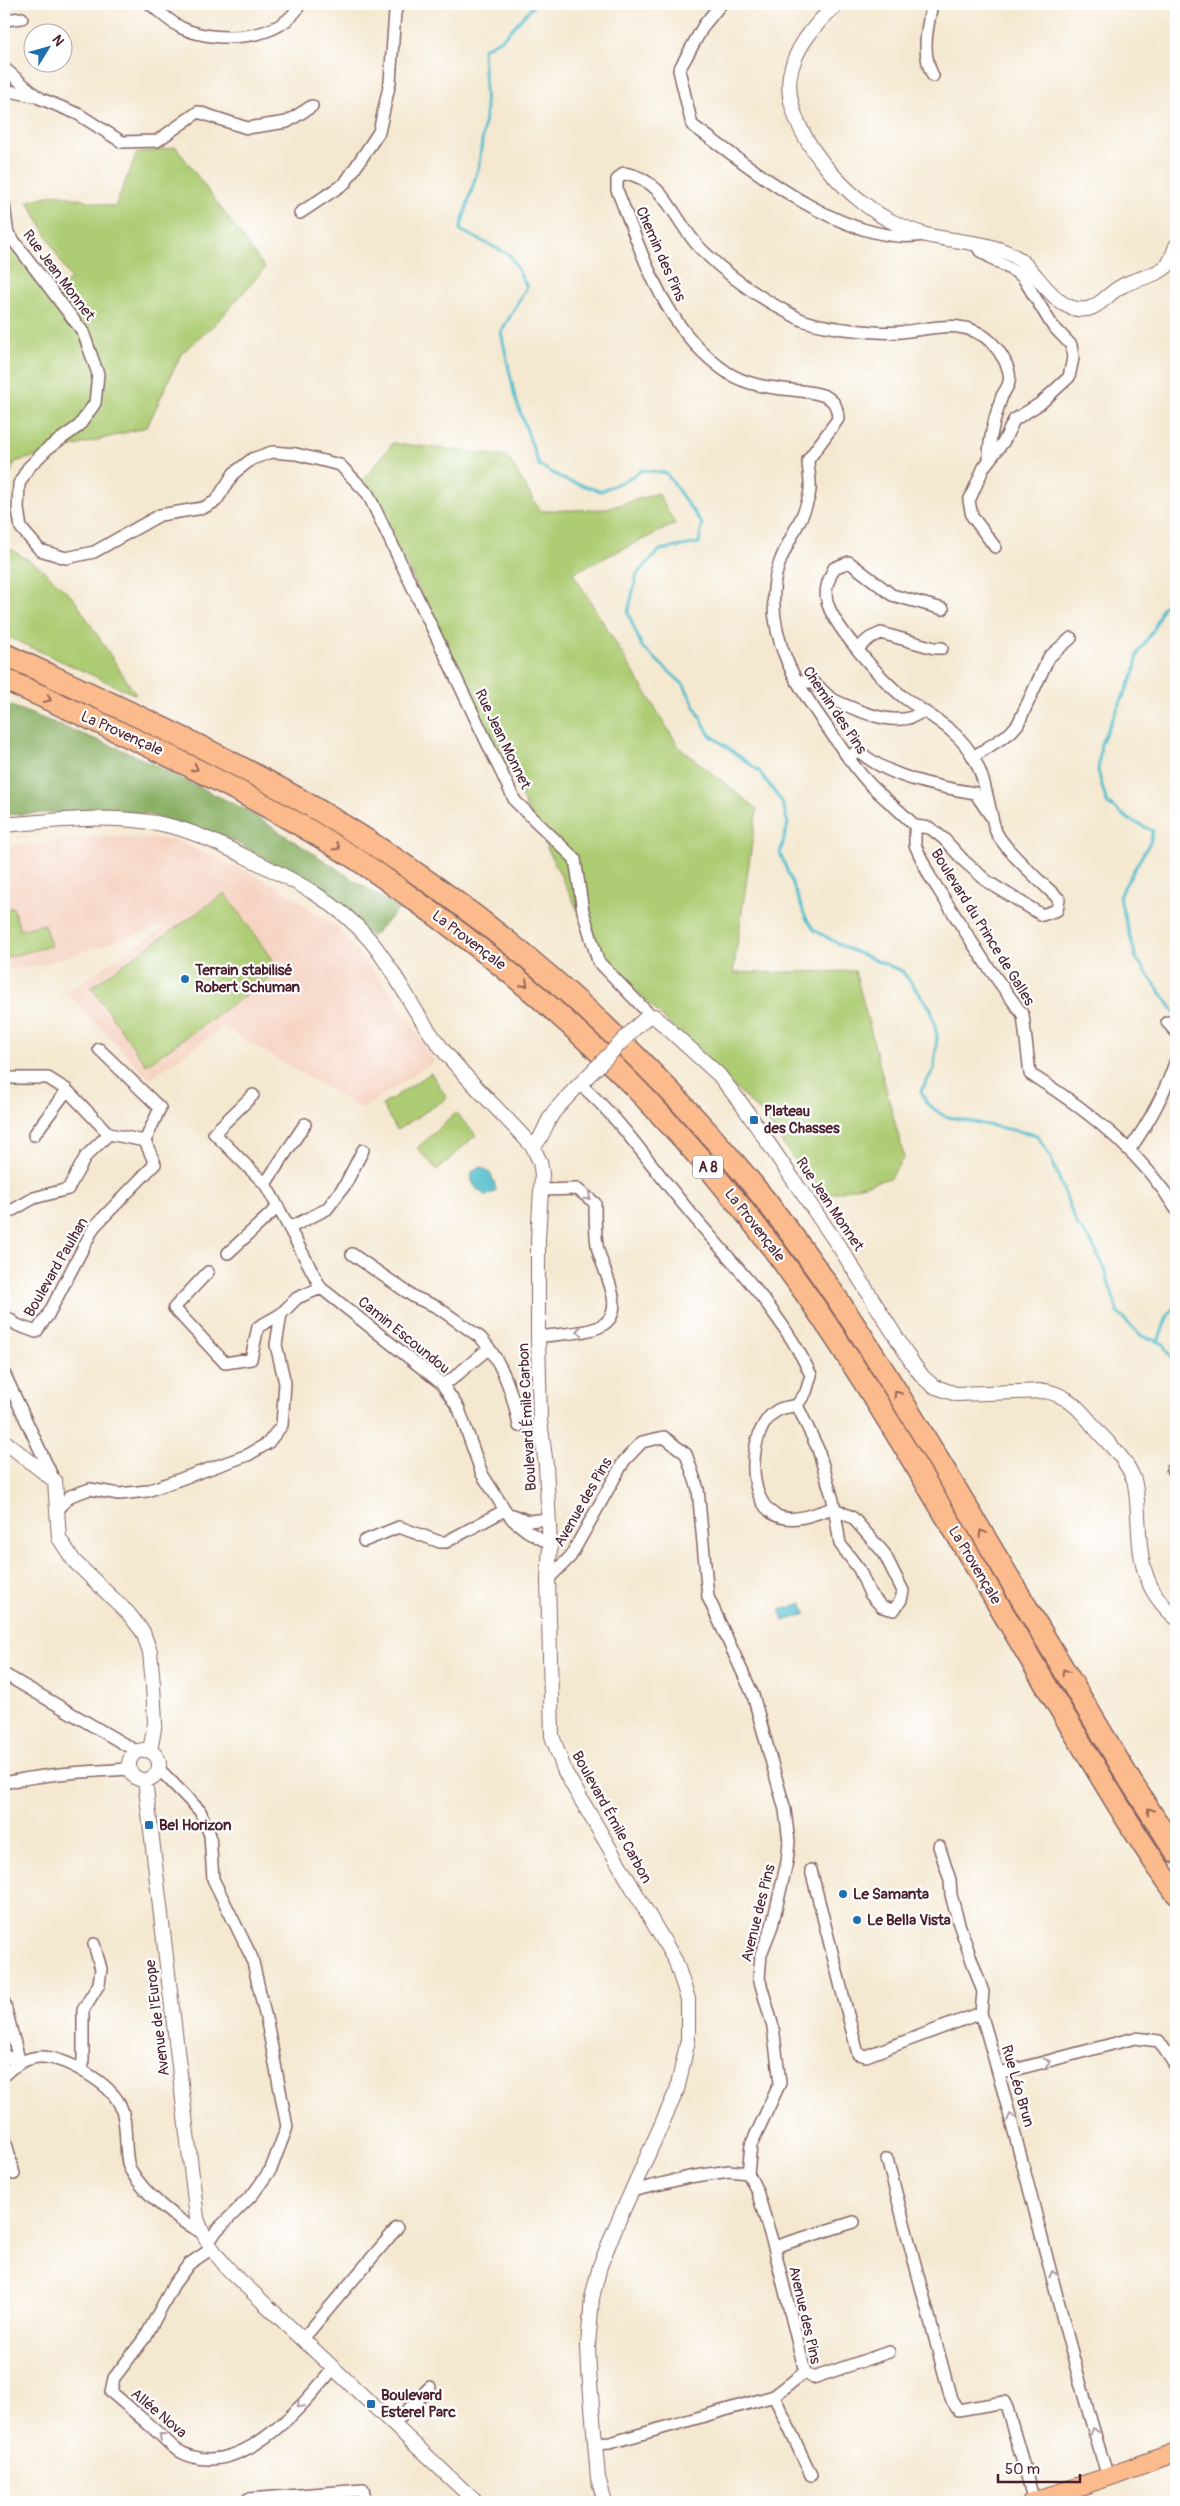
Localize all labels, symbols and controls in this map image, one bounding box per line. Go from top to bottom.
north arrow [22,22,72,72]
text: N [48,32,68,49]
street label: Chemin des Pins [631,204,690,305]
street label: Rue Jean Monnet [18,226,100,325]
street label: Chemin des Pins [798,663,871,758]
street label: Rue Jean Monnet [470,686,535,793]
one-way arrow [43,693,52,704]
street label: La Provençale [78,707,166,760]
one-way arrow [190,762,199,772]
one-way arrow [332,841,341,851]
street label: Boulevard du Prince de Galles [926,845,1039,1010]
street label: La Provençale [428,906,510,975]
place label: Terrain stabilisé Robert Schuman [194,961,300,997]
marker: Terrain stabilisé Robert Schuman [179,973,191,985]
one-way arrow [519,978,528,987]
place label: Plateau des Chasses [764,1102,840,1138]
marker: Plateau des Chasses [748,1114,760,1126]
street label: Rue Jean Monnet [791,1154,868,1256]
road number: A 8 [693,1156,723,1178]
street label: La Provençale [720,1185,789,1266]
one-way arrow [582,1192,591,1200]
street label: Boulevard Paulhan [20,1214,93,1320]
street label: Camin Escoundou [354,1293,453,1378]
one-way arrow [575,1325,584,1335]
street label: Boulevard Émile Carbon [514,1342,541,1492]
one-way arrow [894,1390,904,1399]
street label: Avenue des Pins [550,1454,617,1550]
street label: La Provençale [944,1523,1006,1608]
one-way arrow [978,1529,988,1538]
one-way arrow [1062,1669,1072,1678]
street label: Boulevard Émile Carbon [567,1748,656,1887]
one-way arrow [1146,1807,1156,1816]
place label: Bel Horizon [159,1816,232,1835]
marker: Bel Horizon [143,1819,155,1831]
street label: Avenue des Pins [737,1862,780,1964]
place label: Le Samanta [853,1885,929,1904]
marker: Le Samanta [837,1888,849,1900]
place label: Le Bella Vista [867,1911,951,1930]
marker: Le Bella Vista [851,1914,863,1926]
street label: Avenue de l'Europe [141,1958,174,2077]
street label: Rue Léo Brun [997,2043,1038,2129]
one-way arrow [1042,2057,1051,2068]
one-way arrow [1006,2112,1017,2121]
street label: Avenue des Pins [784,2264,825,2366]
one-way arrow [1048,2269,1059,2278]
street label: Allée Nova [127,2384,191,2442]
place label: Boulevard Esterel Parc [381,2386,456,2422]
marker: Boulevard Esterel Parc [365,2398,377,2410]
one-way arrow [297,2399,306,2408]
one-way arrow [1089,2427,1099,2435]
one-way arrow [159,2433,168,2442]
scale bar [998,2451,1080,2483]
text: 50 m [1005,2460,1040,2479]

